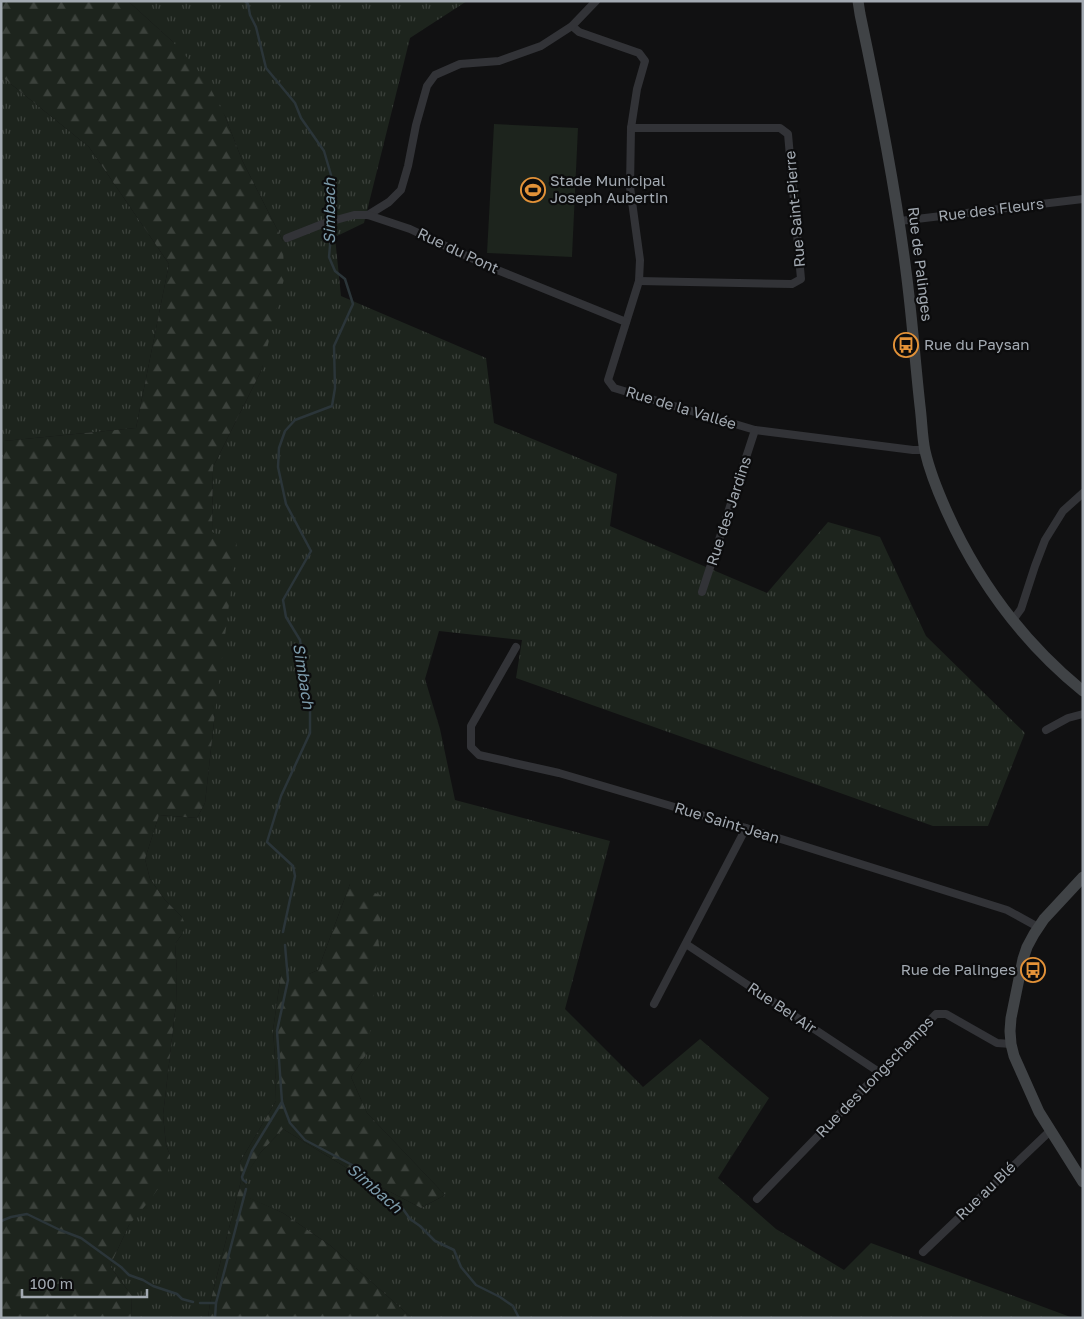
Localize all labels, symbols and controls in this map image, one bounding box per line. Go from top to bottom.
street label: Rue Saint-Pierre [780,150,808,268]
place label: Stade Municipal Joseph Aubertin [550,171,668,206]
water label: Simbach [319,177,339,244]
sports icon: Stade Municipal Joseph Aubertin [520,177,546,203]
street label: Rue des Fleurs [937,194,1045,224]
street label: Rue de Palinges [905,206,937,322]
street label: Rue du Pont [415,224,502,277]
bus stop icon: Rue du Paysan [893,332,919,358]
place label: Rue du Paysan [924,335,1029,353]
street label: Rue de la Vallée [624,382,739,432]
street label: Rue des Jardins [702,454,754,568]
water label: Simbach [289,642,319,711]
street label: Rue Saint-Jean [673,798,782,847]
bus stop icon: Rue de Palinges [1020,957,1046,983]
place label: Rue de Palinges [901,960,1016,978]
street label: Rue Bel Air [745,978,820,1037]
street label: Rue des Longschamps [812,1012,937,1141]
street label: Rue au Blé [952,1157,1019,1223]
water label: Simbach [343,1159,407,1218]
scale bar [22,1266,148,1298]
text: 100 m [30,1274,73,1292]

